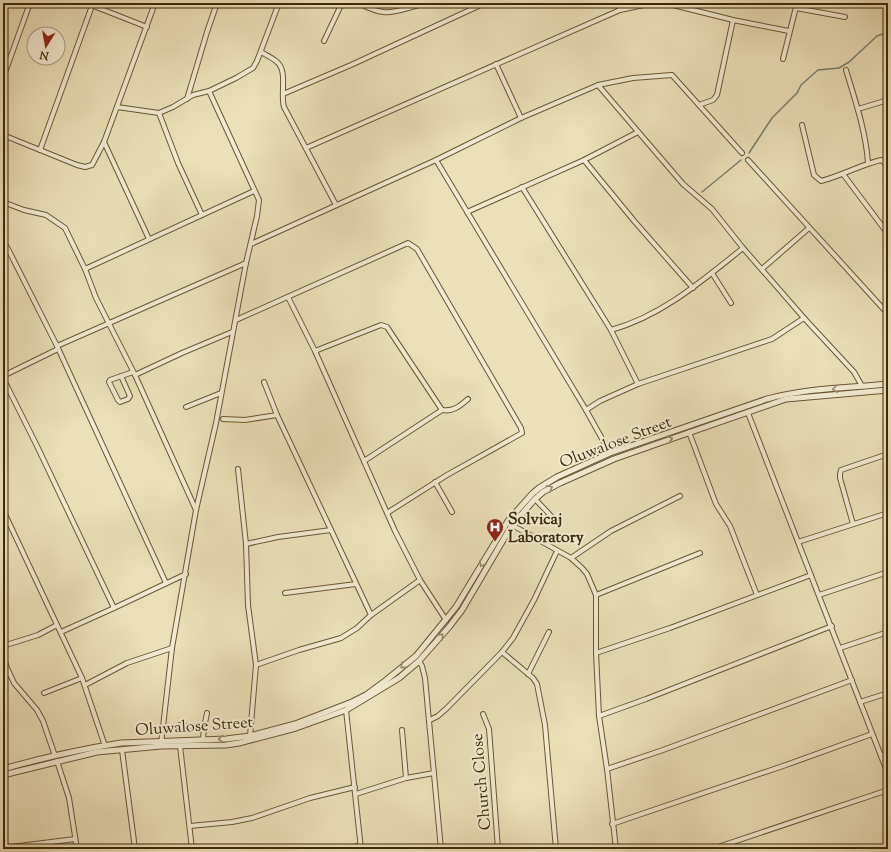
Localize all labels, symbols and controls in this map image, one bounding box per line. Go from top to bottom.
north arrow [26,26,66,66]
text: N [38,46,51,64]
one-way arrow [832,384,838,393]
street label: Oluwalose Street [557,411,676,475]
one-way arrow [667,435,674,444]
one-way arrow [546,486,553,493]
place label: Solvicaj Laboratory [508,509,584,550]
hospital icon: Solvicaj Laboratory [485,517,505,542]
one-way arrow [479,560,487,567]
one-way arrow [436,633,444,641]
one-way arrow [401,662,408,669]
street label: Oluwalose Street [134,712,254,743]
street label: Church Close [467,732,498,831]
one-way arrow [218,735,224,743]

